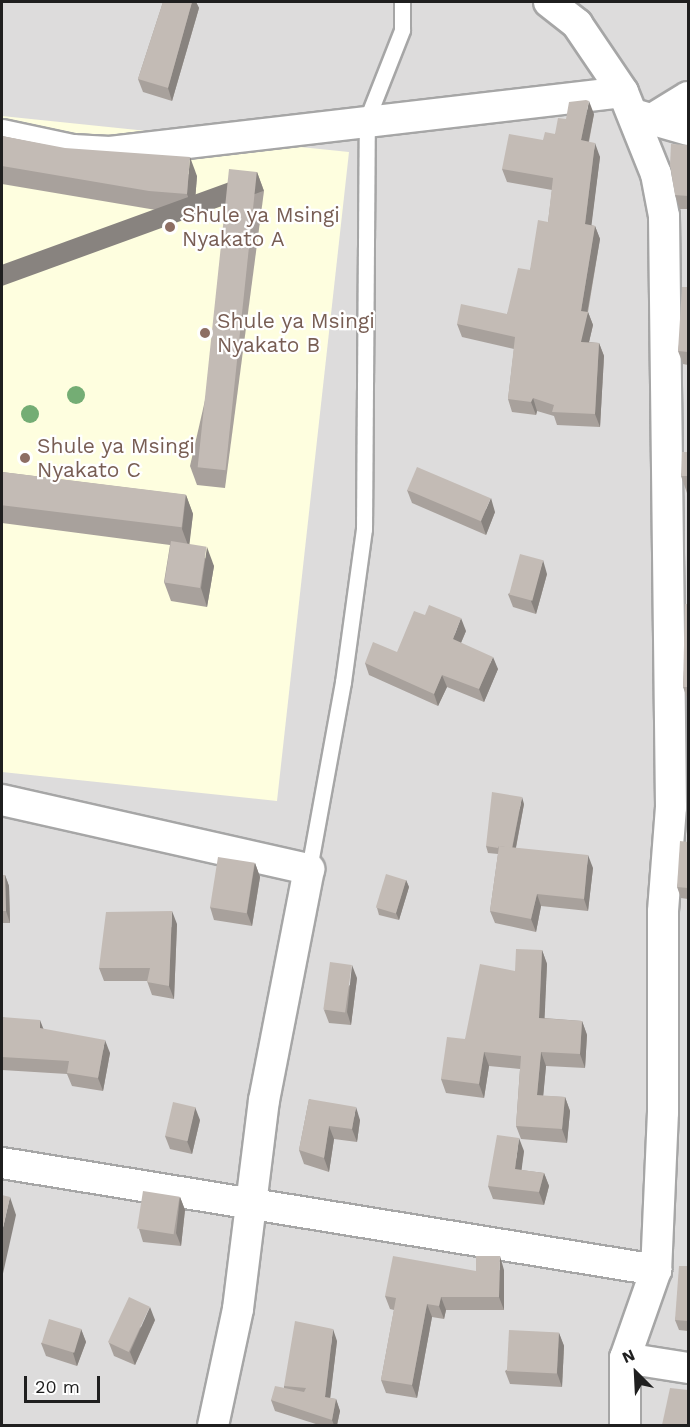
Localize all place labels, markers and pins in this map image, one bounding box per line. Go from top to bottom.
place label: Shule ya Msingi Nyakato A [182,202,341,252]
marker: Shule ya Msingi Nyakato A [163,220,177,234]
place label: Shule ya Msingi Nyakato B [217,308,376,358]
marker: Shule ya Msingi Nyakato B [198,326,212,340]
place label: Shule ya Msingi Nyakato C [37,433,196,483]
marker: Shule ya Msingi Nyakato C [18,451,32,465]

